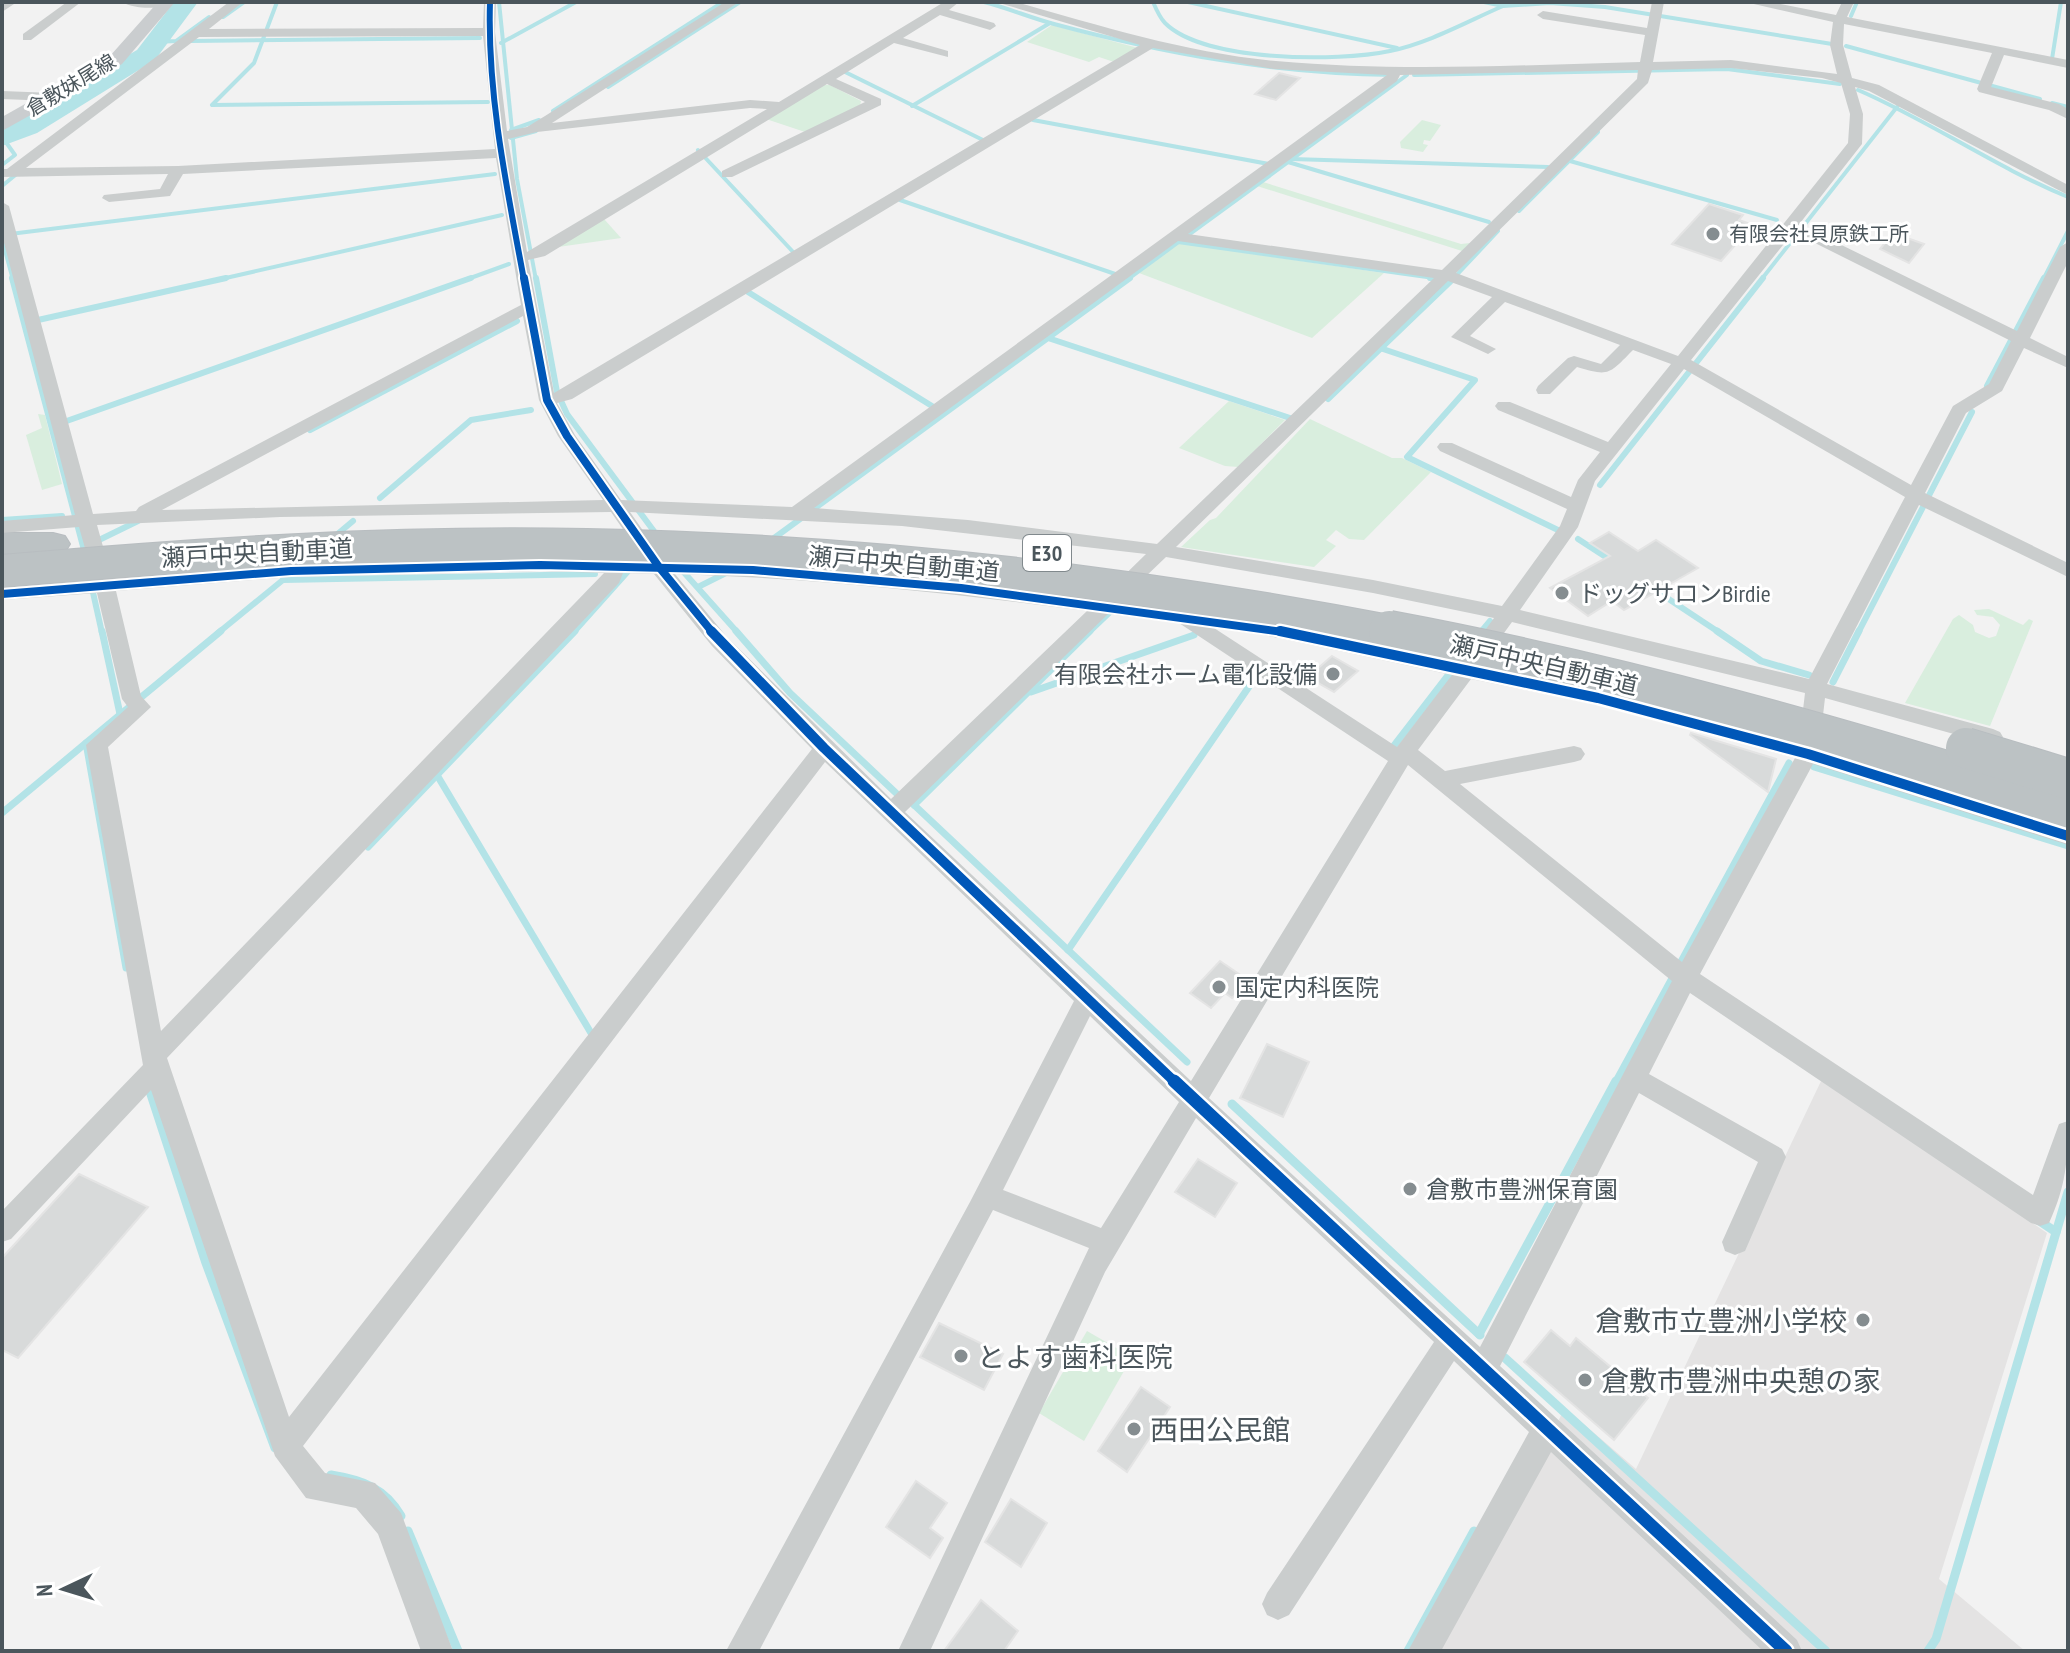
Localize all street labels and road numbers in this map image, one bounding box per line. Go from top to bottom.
street label: 倉敷妹尾線 [21,48,121,122]
street label: 瀬戸中央自動車道 [160,532,354,574]
road number: E30 [1023,535,1071,571]
street label: 瀬戸中央自動車道 [807,540,1001,588]
street label: 瀬戸中央自動車道 [1447,628,1641,702]

